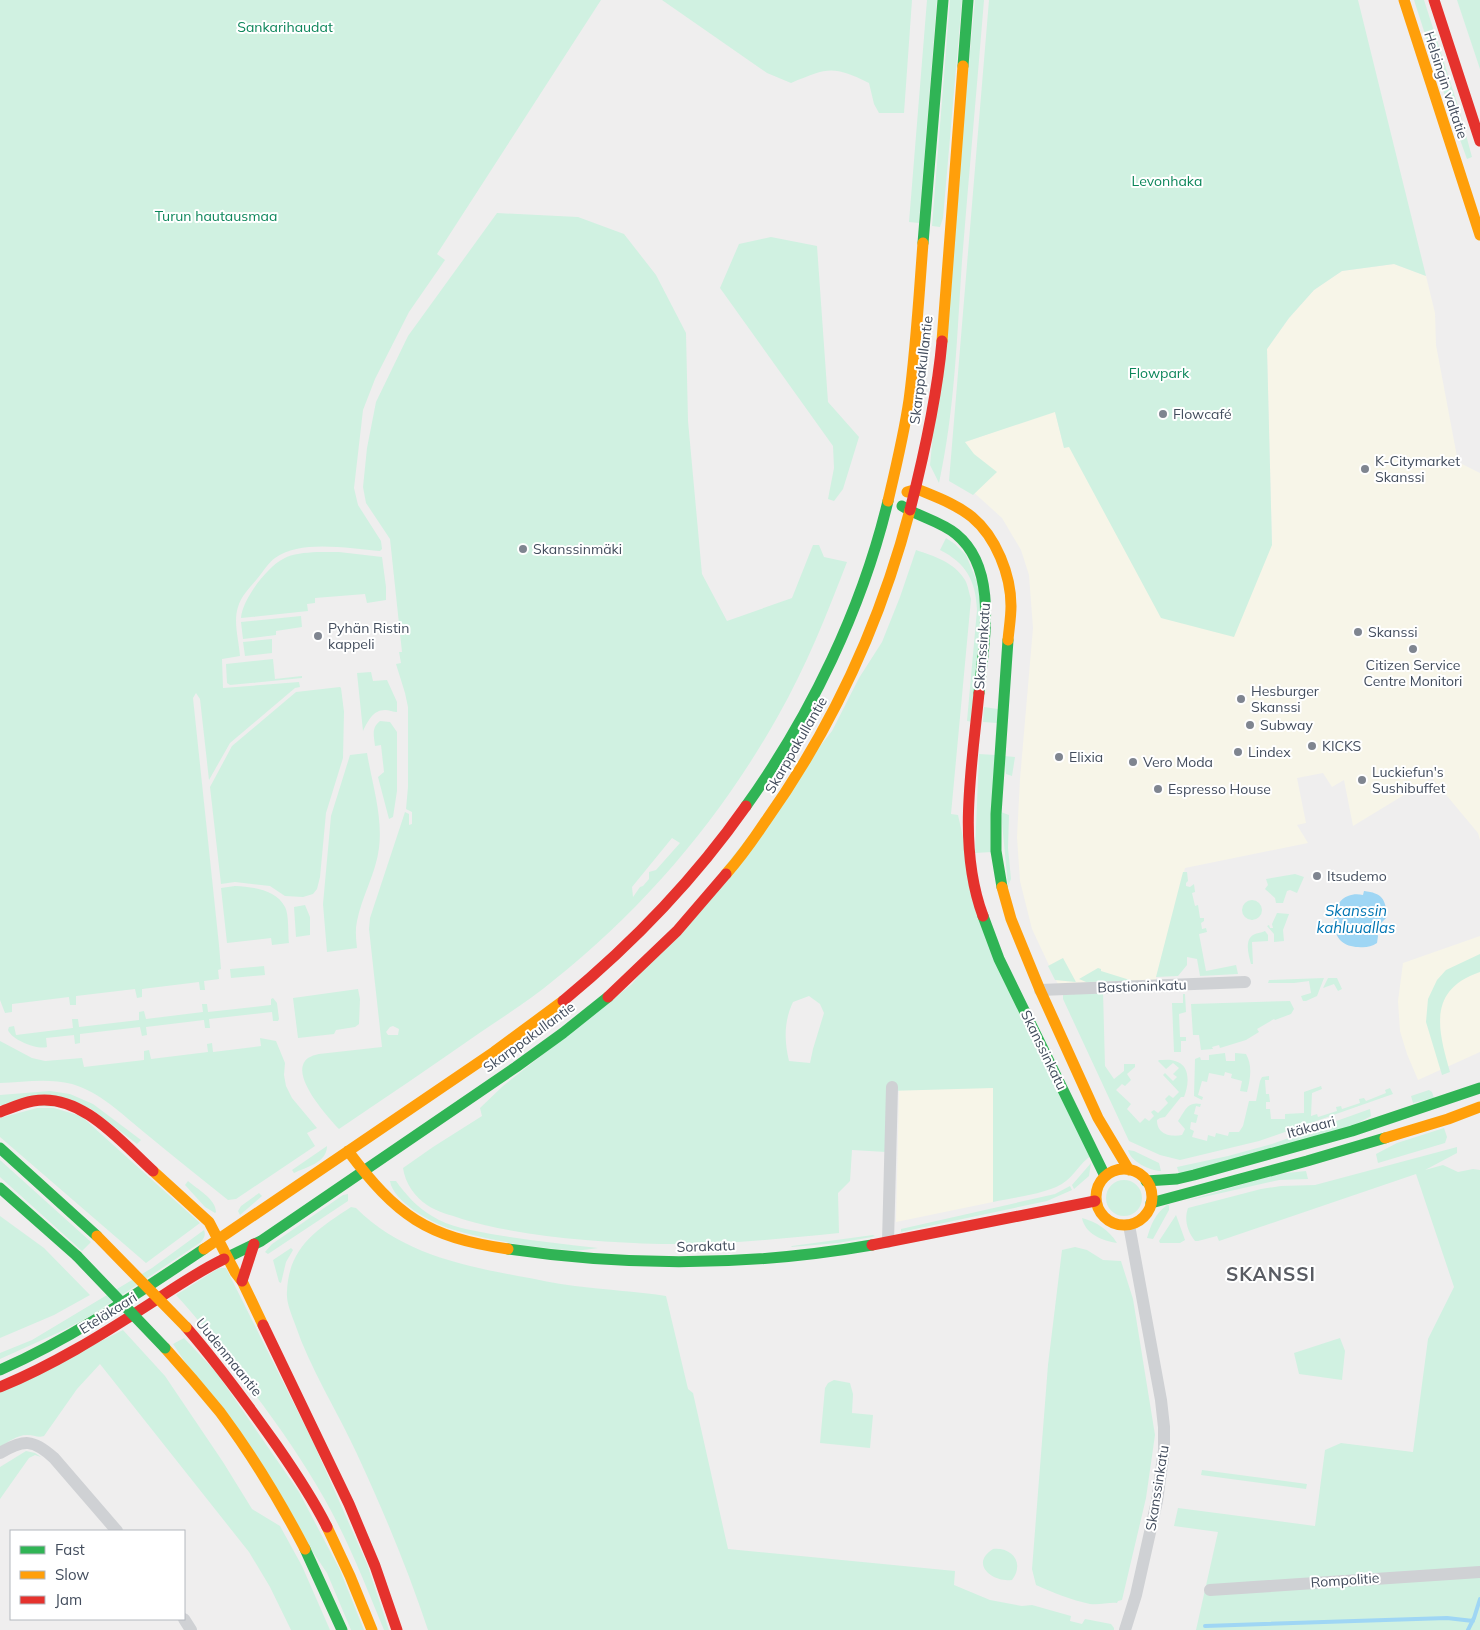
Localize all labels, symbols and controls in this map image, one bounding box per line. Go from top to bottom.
park label: Sankarihaudat [237,18,333,36]
street label: Helsingin valtatie [1420,29,1472,141]
park label: Levonhaka [1132,172,1202,190]
park label: Turun hautausmaa [155,207,277,225]
street label: Skarppakullantie [905,315,937,425]
park label: Flowpark [1129,364,1190,382]
place label: Flowcafé [1173,405,1232,423]
marker: Flowcafé [1157,408,1169,420]
place label: K-Citymarket Skanssi [1375,452,1460,486]
marker: K-Citymarket Skanssi [1359,463,1371,475]
place label: Skanssinmäki [533,540,622,558]
marker: Skanssinmäki [517,543,529,555]
street label: Skanssinkatu [970,602,994,690]
place label: Pyhän Ristin kappeli [328,619,409,653]
place label: Skanssi [1368,623,1418,641]
marker: Skanssi [1352,626,1364,638]
marker: Pyhän Ristin kappeli [312,630,324,642]
marker: Citizen Service Centre Monitori [1407,643,1419,655]
place label: Citizen Service Centre Monitori [1364,656,1462,690]
place label: Hesburger Skanssi [1251,682,1320,716]
street label: Skarppakullantie [761,693,831,797]
marker: Hesburger Skanssi [1235,693,1247,705]
place label: Subway [1260,716,1313,734]
marker: Subway [1244,719,1256,731]
place label: KICKS [1322,737,1362,755]
marker: KICKS [1306,740,1318,752]
place label: Lindex [1248,743,1291,761]
marker: Lindex [1232,746,1244,758]
place label: Elixia [1069,748,1103,766]
marker: Elixia [1053,751,1065,763]
place label: Vero Moda [1143,753,1213,771]
marker: Vero Moda [1127,756,1139,768]
place label: Luckiefun's Sushibuffet [1372,763,1445,797]
marker: Luckiefun's Sushibuffet [1356,774,1368,786]
place label: Espresso House [1168,780,1271,798]
marker: Espresso House [1152,783,1164,795]
place label: Itsudemo [1327,867,1387,885]
marker: Itsudemo [1311,870,1323,882]
water label: Skanssin kahluuallas [1317,901,1395,937]
street label: Bastioninkatu [1097,975,1187,997]
street label: Skarppakullantie [480,998,578,1076]
street label: Skanssinkatu [1017,1007,1071,1093]
street label: Itäkaari [1285,1112,1337,1142]
street label: Sorakatu [676,1236,736,1256]
district label: SKANSSI [1226,1262,1316,1286]
street label: Eteläkaari [76,1288,140,1338]
street label: Uudenmaantie [192,1314,266,1400]
street label: Skanssinkatu [1141,1444,1173,1532]
legend [10,1530,185,1620]
text: Fast [55,1540,85,1559]
text: Slow [55,1565,89,1584]
street label: Rompolitie [1310,1569,1380,1591]
text: Jam [55,1590,82,1609]

